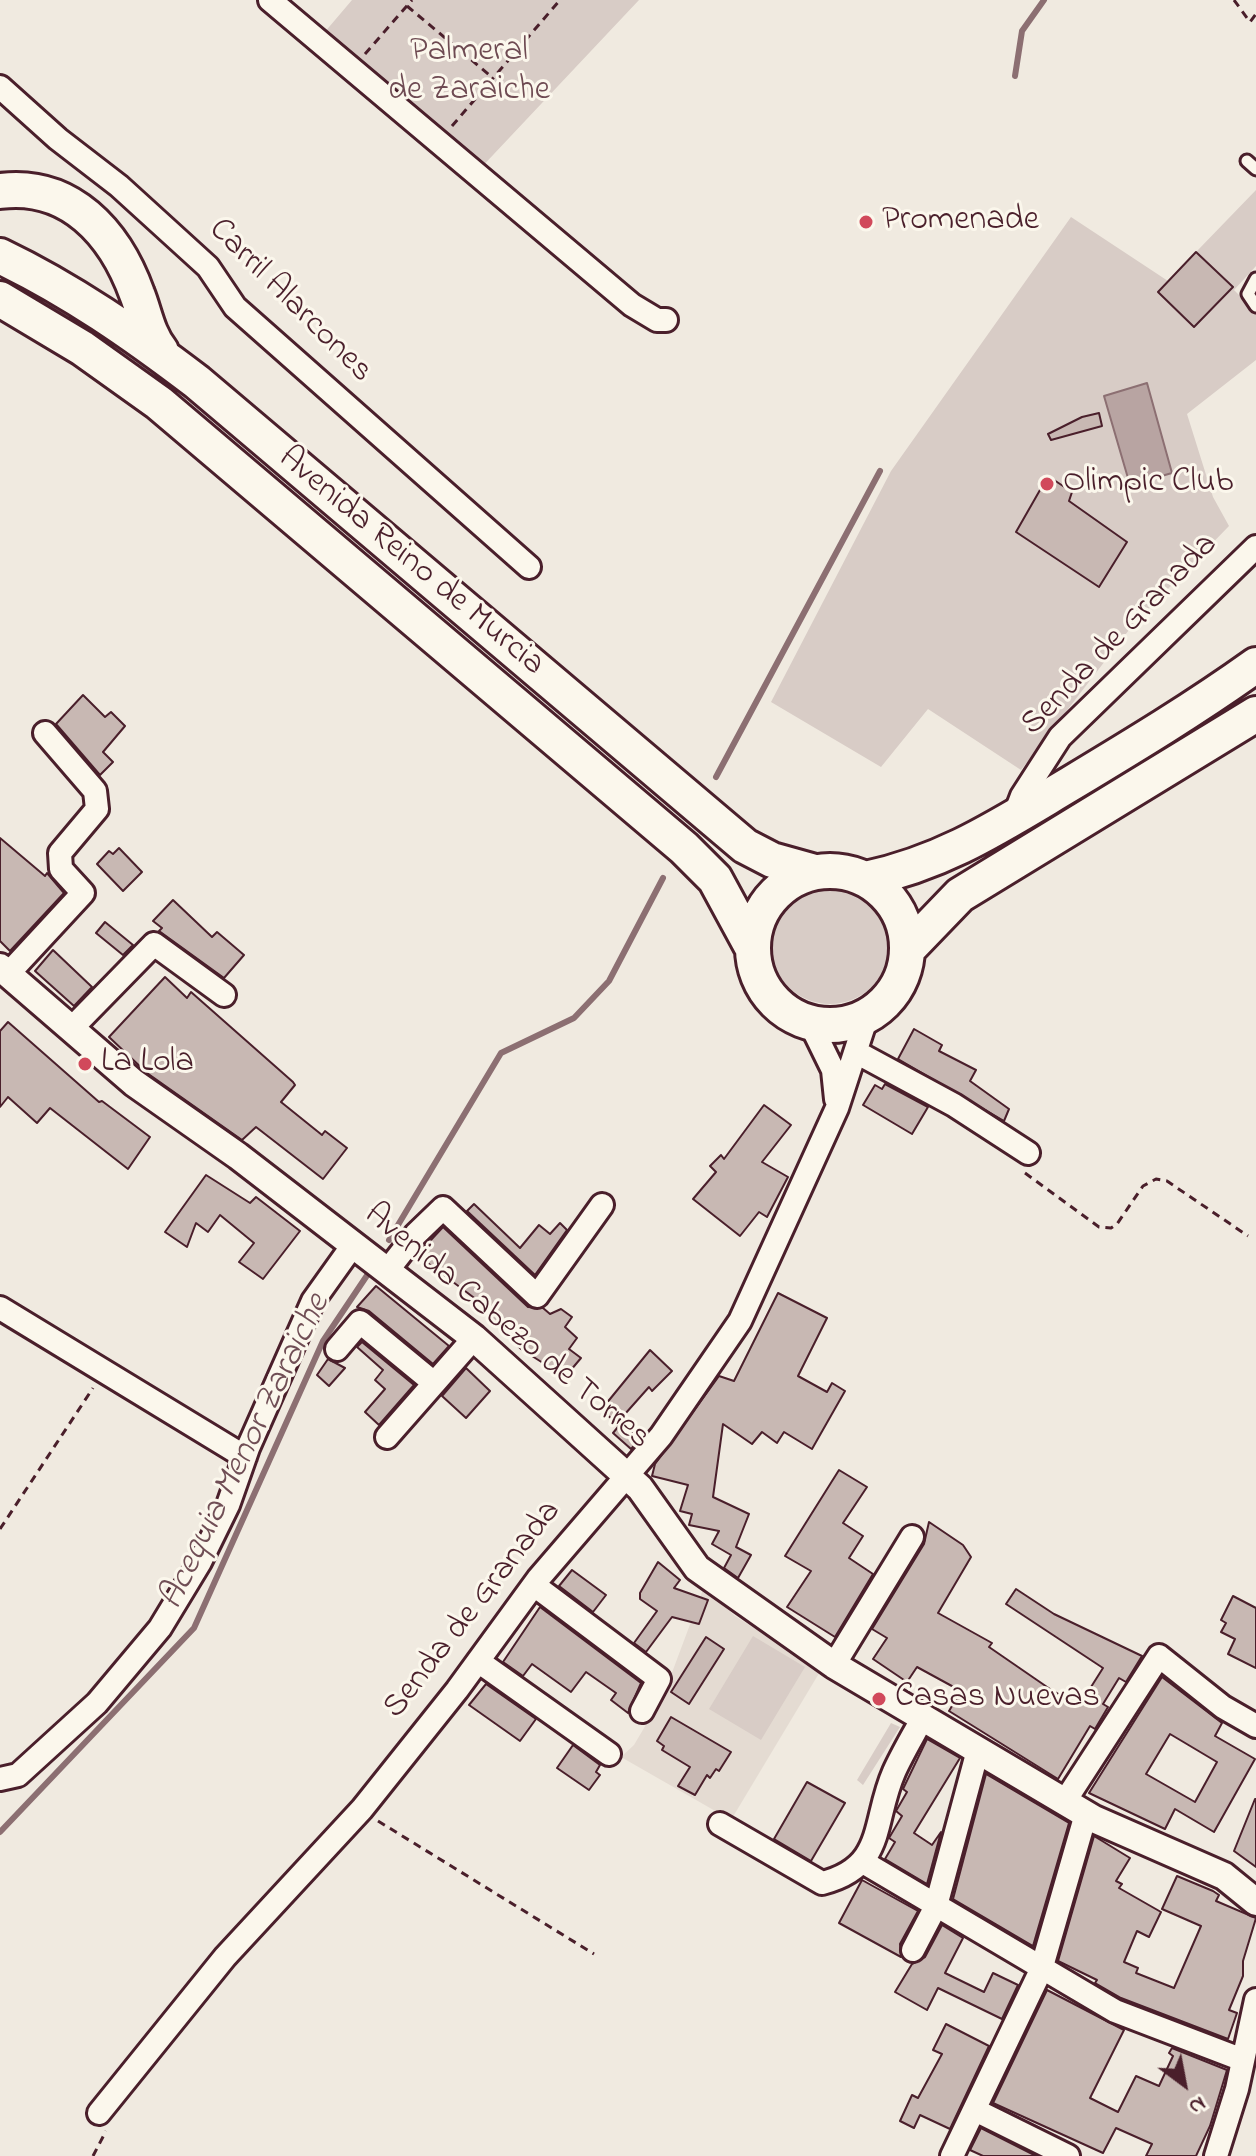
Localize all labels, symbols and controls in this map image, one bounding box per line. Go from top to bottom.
park label: Palmeral de Zaraiche [388,33,550,112]
place label: Promenade [882,202,1039,242]
street label: Carril Alarcones [198,211,380,393]
marker: Promenade [857,213,875,231]
street label: Avenida Reino de Murcia [268,440,552,686]
place label: Olimpic Club [1063,464,1233,504]
marker: Olimpic Club [1038,475,1056,493]
street label: Senda de Granada [1014,526,1228,746]
place label: La Lola [101,1044,194,1084]
marker: La Lola [76,1055,94,1073]
street label: Avenida Cabezo de Torres [354,1196,658,1460]
water label: Acequia Menor Zaraiche [152,1288,342,1618]
street label: Senda de Granada [376,1494,572,1728]
place label: Casas Nuevas [895,1679,1100,1719]
marker: Casas Nuevas [870,1690,888,1708]
north arrow [1144,2044,1224,2124]
text: N [1182,2087,1212,2122]

